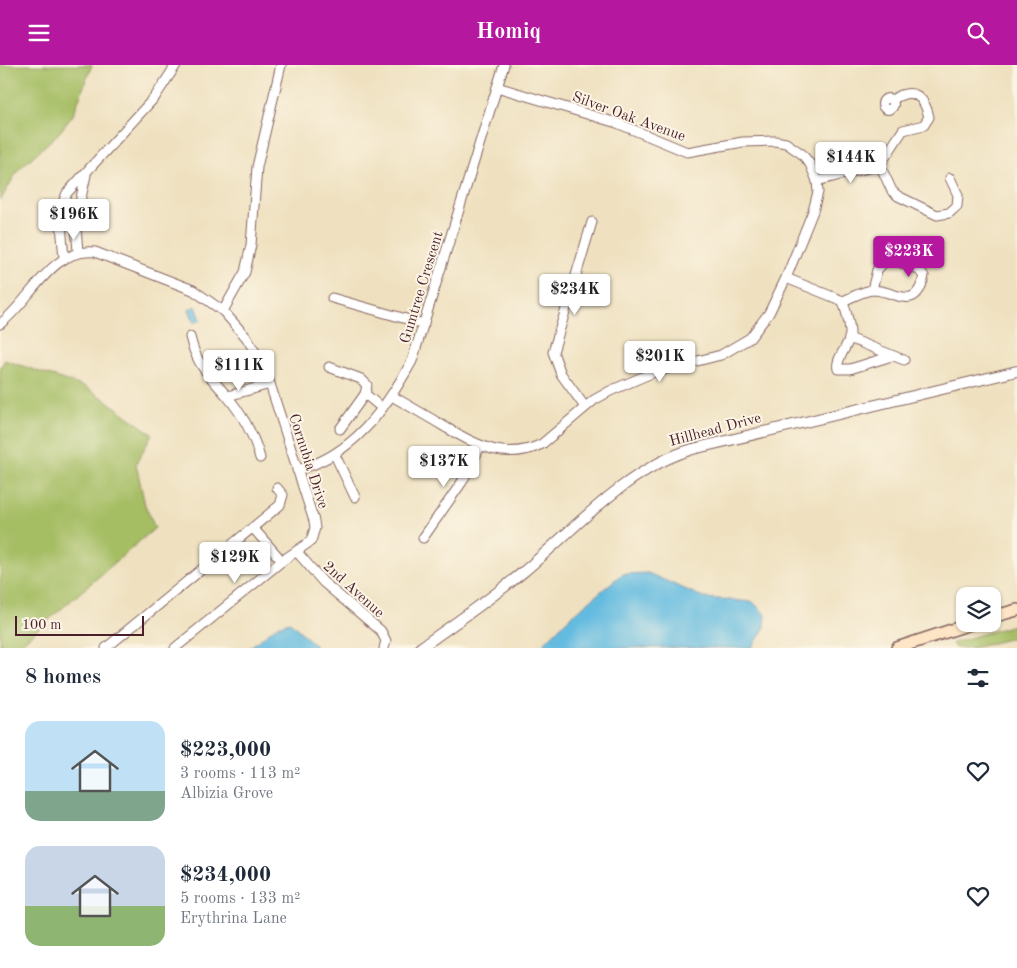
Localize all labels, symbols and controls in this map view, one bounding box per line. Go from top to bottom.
icon: menu [25,19,53,47]
icon: search [964,19,992,47]
text: Homiq [476,21,541,43]
street label: Silver Oak Avenue [570,90,687,145]
pin: $144K [816,141,886,184]
text: $144K [826,150,876,166]
pin: $196K [39,199,109,241]
text: $196K [49,207,99,223]
street label: Gumtree Crescent [398,230,447,345]
pin: $223K [874,235,944,278]
text: $223K [884,244,934,260]
pin: $234K [540,273,610,316]
text: $234K [550,282,600,298]
pin: $201K [625,341,695,383]
pin: $111K [204,349,274,392]
text: $201K [635,349,685,365]
text: $111K [214,358,264,374]
street label: Hillhead Drive [668,411,763,450]
street label: Cornubia Drive [285,412,330,511]
pin: $137K [409,445,479,488]
text: $137K [419,454,469,470]
pin: $129K [200,541,270,584]
text: $129K [210,550,260,566]
street label: 2nd Avenue [320,559,386,621]
map controls [956,587,1001,632]
button: layers [956,587,1001,632]
scale bar [15,613,144,636]
text: 100 m [22,618,61,632]
icon: filters [964,664,992,692]
text: 8 homes [25,667,101,688]
text: $223,000 [180,740,271,761]
icon: home [65,741,125,801]
icon: heart [964,757,992,785]
text: 3 rooms · 113 m² [180,766,300,782]
text: Albizia Grove [180,786,273,802]
text: $234,000 [180,865,271,886]
icon: home [65,866,125,926]
icon: heart [964,882,992,910]
text: 5 rooms · 133 m² [180,891,300,907]
text: Erythrina Lane [180,911,287,927]

